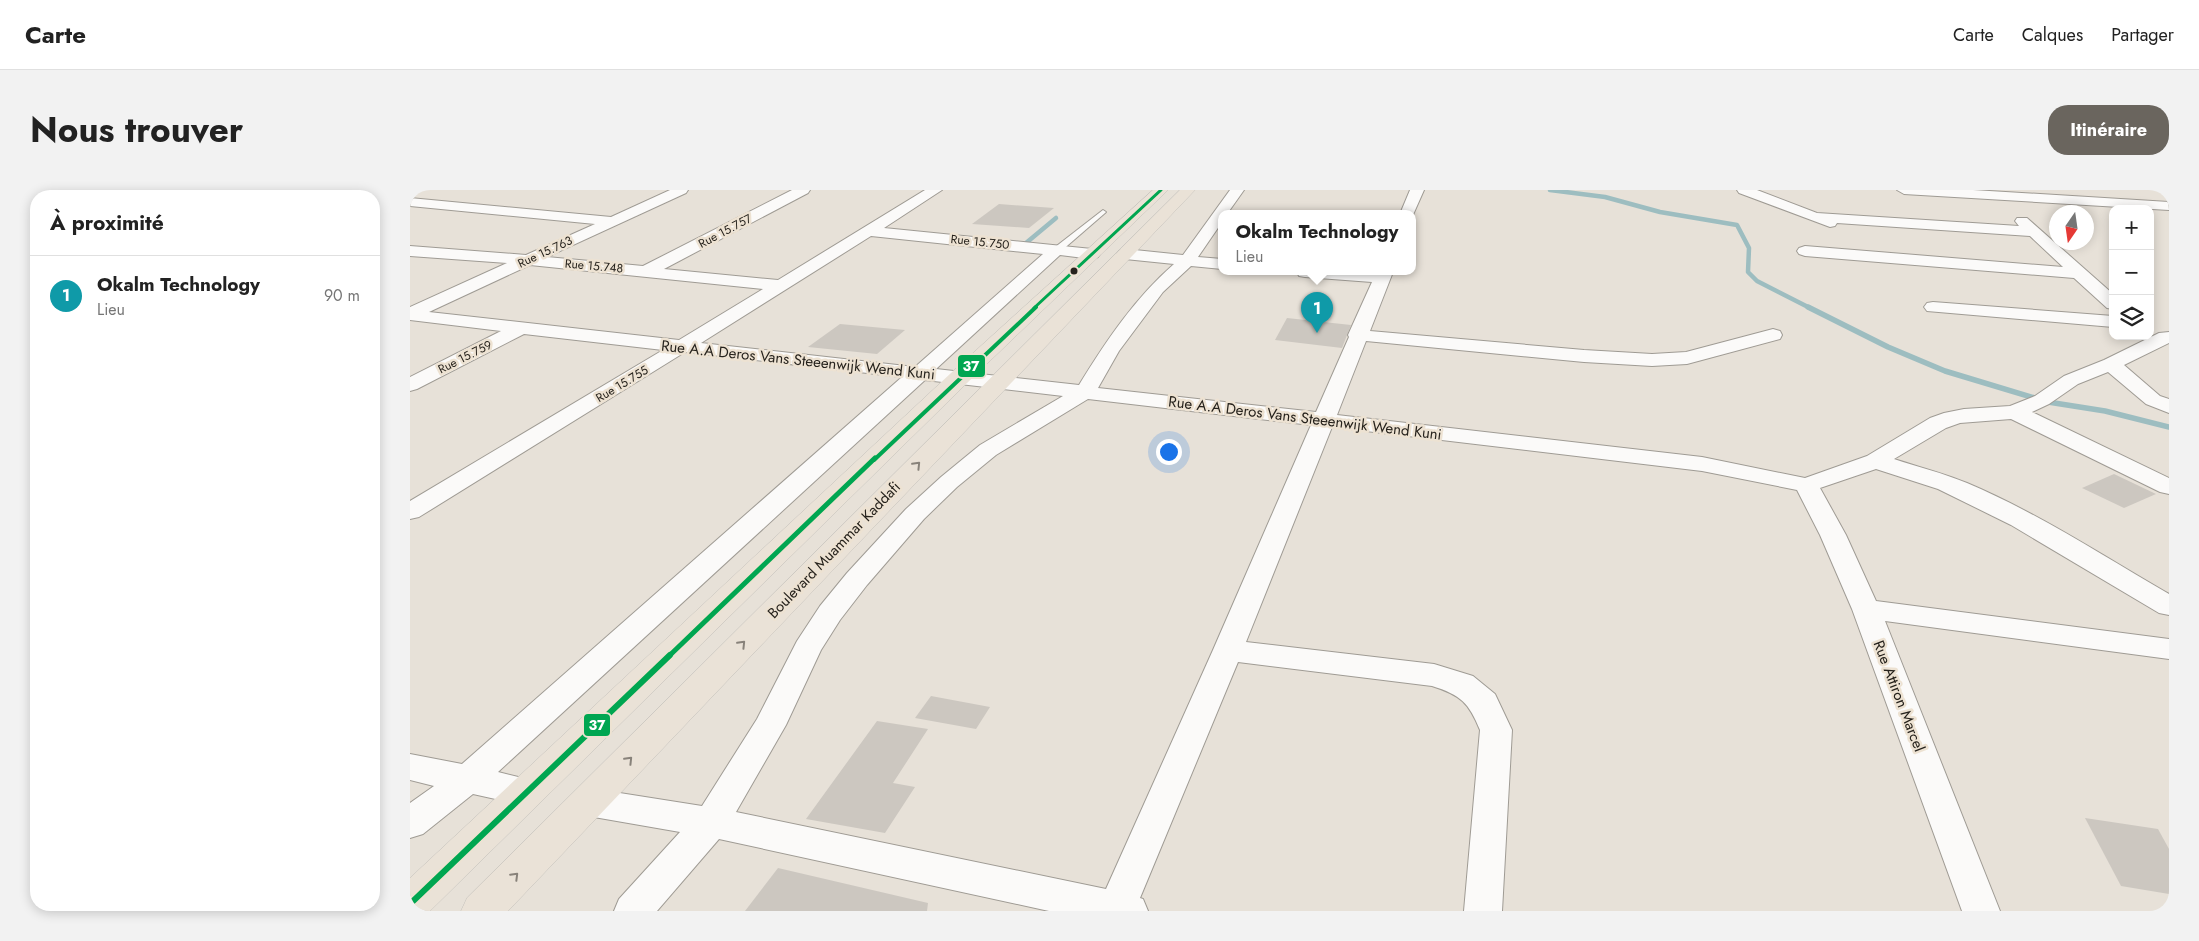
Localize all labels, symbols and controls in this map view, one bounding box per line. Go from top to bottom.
text: Carte [25,17,86,52]
text: Carte [1953,22,1994,48]
text: Calques [2022,22,2083,48]
text: Partager [2111,22,2174,48]
text: Nous trouver [30,105,243,155]
button: Itinéraire [2048,105,2169,155]
north arrow [2049,205,2094,250]
map controls [2109,205,2154,340]
button: + [2109,205,2154,250]
text: À proximité [50,208,164,238]
street label: Rue 15.757 [695,209,755,253]
popup [1218,210,1416,275]
text: Okalm Technology [1235,218,1399,245]
street label: Rue 15.750 [950,230,1010,254]
street label: Rue 15.763 [515,231,576,272]
text: Lieu [1235,245,1264,268]
button: − [2109,250,2154,295]
street label: Rue 15.748 [564,254,624,278]
unlabelled marker [1069,266,1079,276]
text: Okalm Technology [97,271,260,298]
text: 1 [62,284,70,307]
text: 90 m [324,284,360,307]
pin: 1 [1301,292,1333,333]
button: layers [2109,295,2154,340]
text: Lieu [97,298,125,321]
street label: Rue A.A Deros Vans Steeenwijk Wend Kuni [660,335,936,385]
street label: Rue 15.759 [435,336,495,378]
line badge: 37 [957,354,986,378]
text: 37 [963,356,980,376]
street label: Rue 15.755 [592,361,652,407]
street label: Rue A.A Deros Vans Steeenwijk Wend Kuni [1167,390,1443,446]
your location [1156,439,1182,465]
one-way arrow [911,462,920,471]
street label: Boulevard Muammar Kaddafi [762,477,906,623]
street label: Rue Attiron Marcel [1868,637,1930,755]
one-way arrow [737,641,746,650]
line badge: 37 [583,713,611,737]
text: 37 [589,715,606,735]
one-way arrow [623,757,632,766]
one-way arrow [509,873,518,882]

